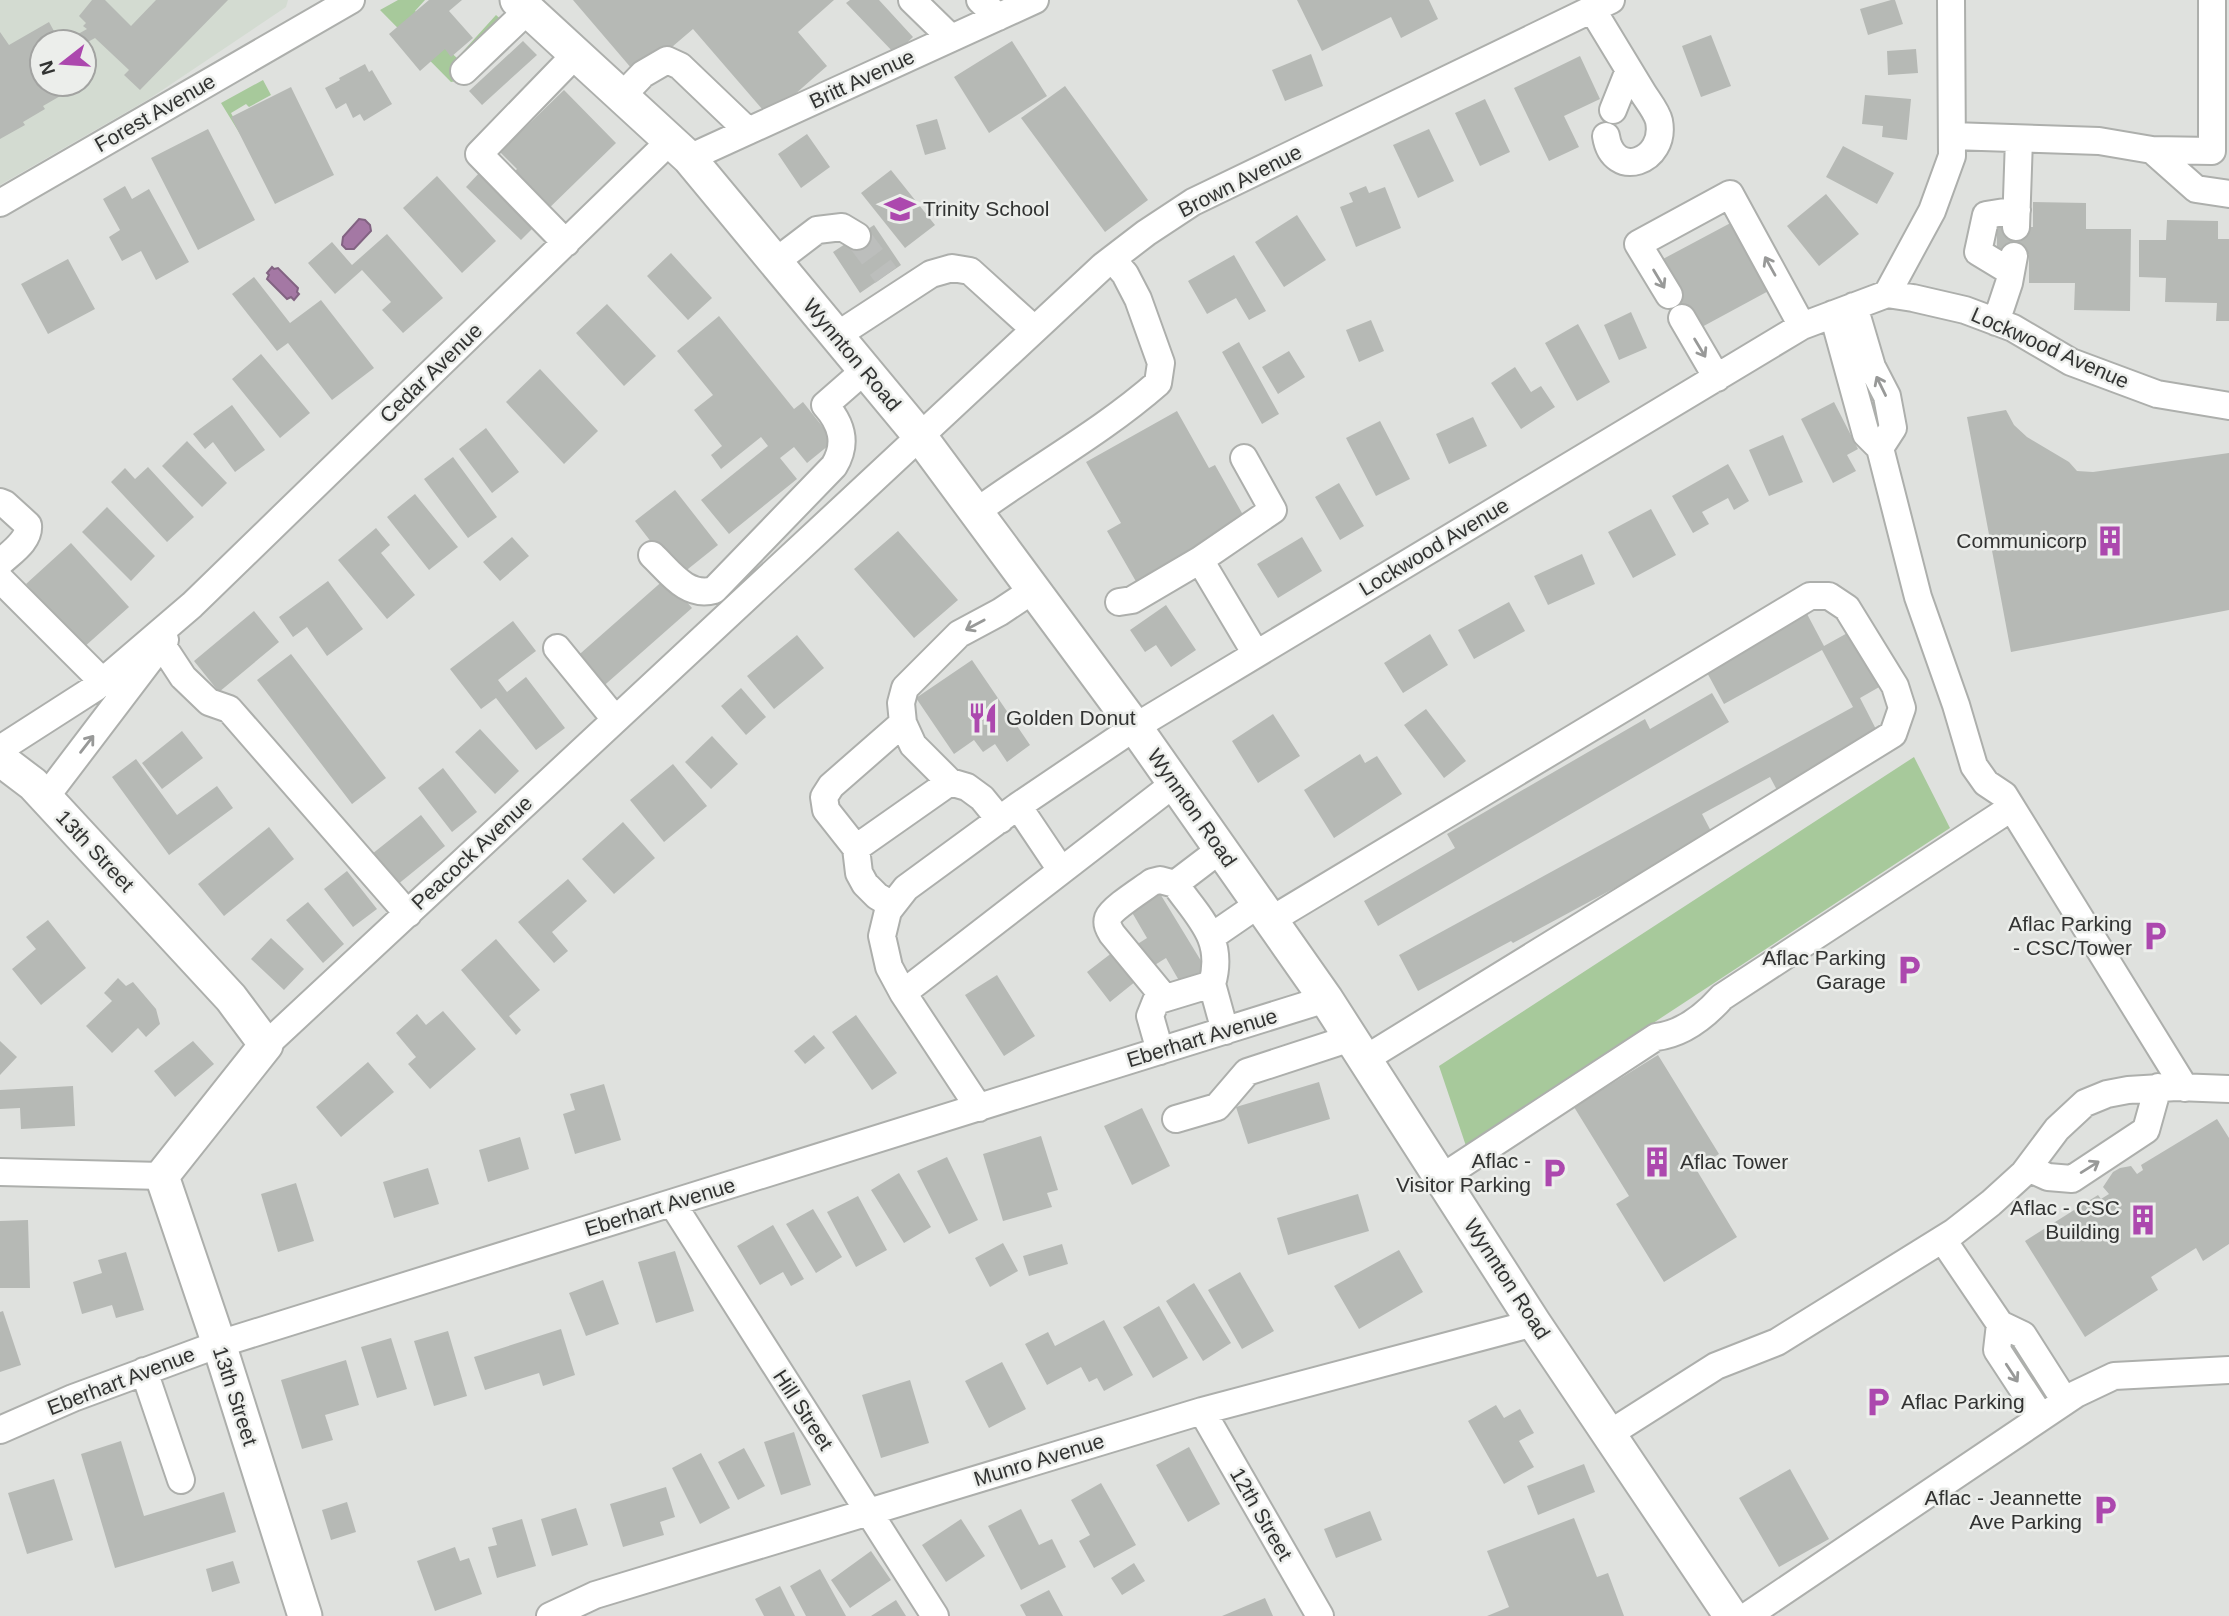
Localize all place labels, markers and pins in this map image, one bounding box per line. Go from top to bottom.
school or university icon: Trinity School [883,192,917,226]
place label: Trinity School [923,197,1049,220]
building icon: Communicorp [2093,524,2127,558]
place label: Communicorp [1956,529,2087,552]
restaurant icon: Golden Donut [966,701,1000,735]
place label: Golden Donut [1006,706,1136,729]
place label: Aflac Parking - CSC/Tower [2008,912,2132,959]
parking icon: Aflac Parking - CSC/Tower [2138,919,2172,953]
place label: Aflac Parking Garage [1762,946,1886,993]
parking icon: Aflac Parking Garage [1892,953,1926,987]
building icon: Aflac Tower [1640,1145,1674,1179]
place label: Aflac - Visitor Parking [1396,1149,1531,1196]
place label: Aflac Tower [1680,1150,1788,1173]
parking icon: Aflac - Visitor Parking [1537,1156,1571,1190]
place label: Aflac - CSC Building [2010,1196,2120,1243]
building icon: Aflac - CSC Building [2126,1203,2160,1237]
parking icon: Aflac Parking [1861,1385,1895,1419]
place label: Aflac Parking [1901,1390,2025,1413]
place label: Aflac - Jeannette Ave Parking [1924,1486,2082,1533]
parking icon: Aflac - Jeannette Ave Parking [2088,1493,2122,1527]

